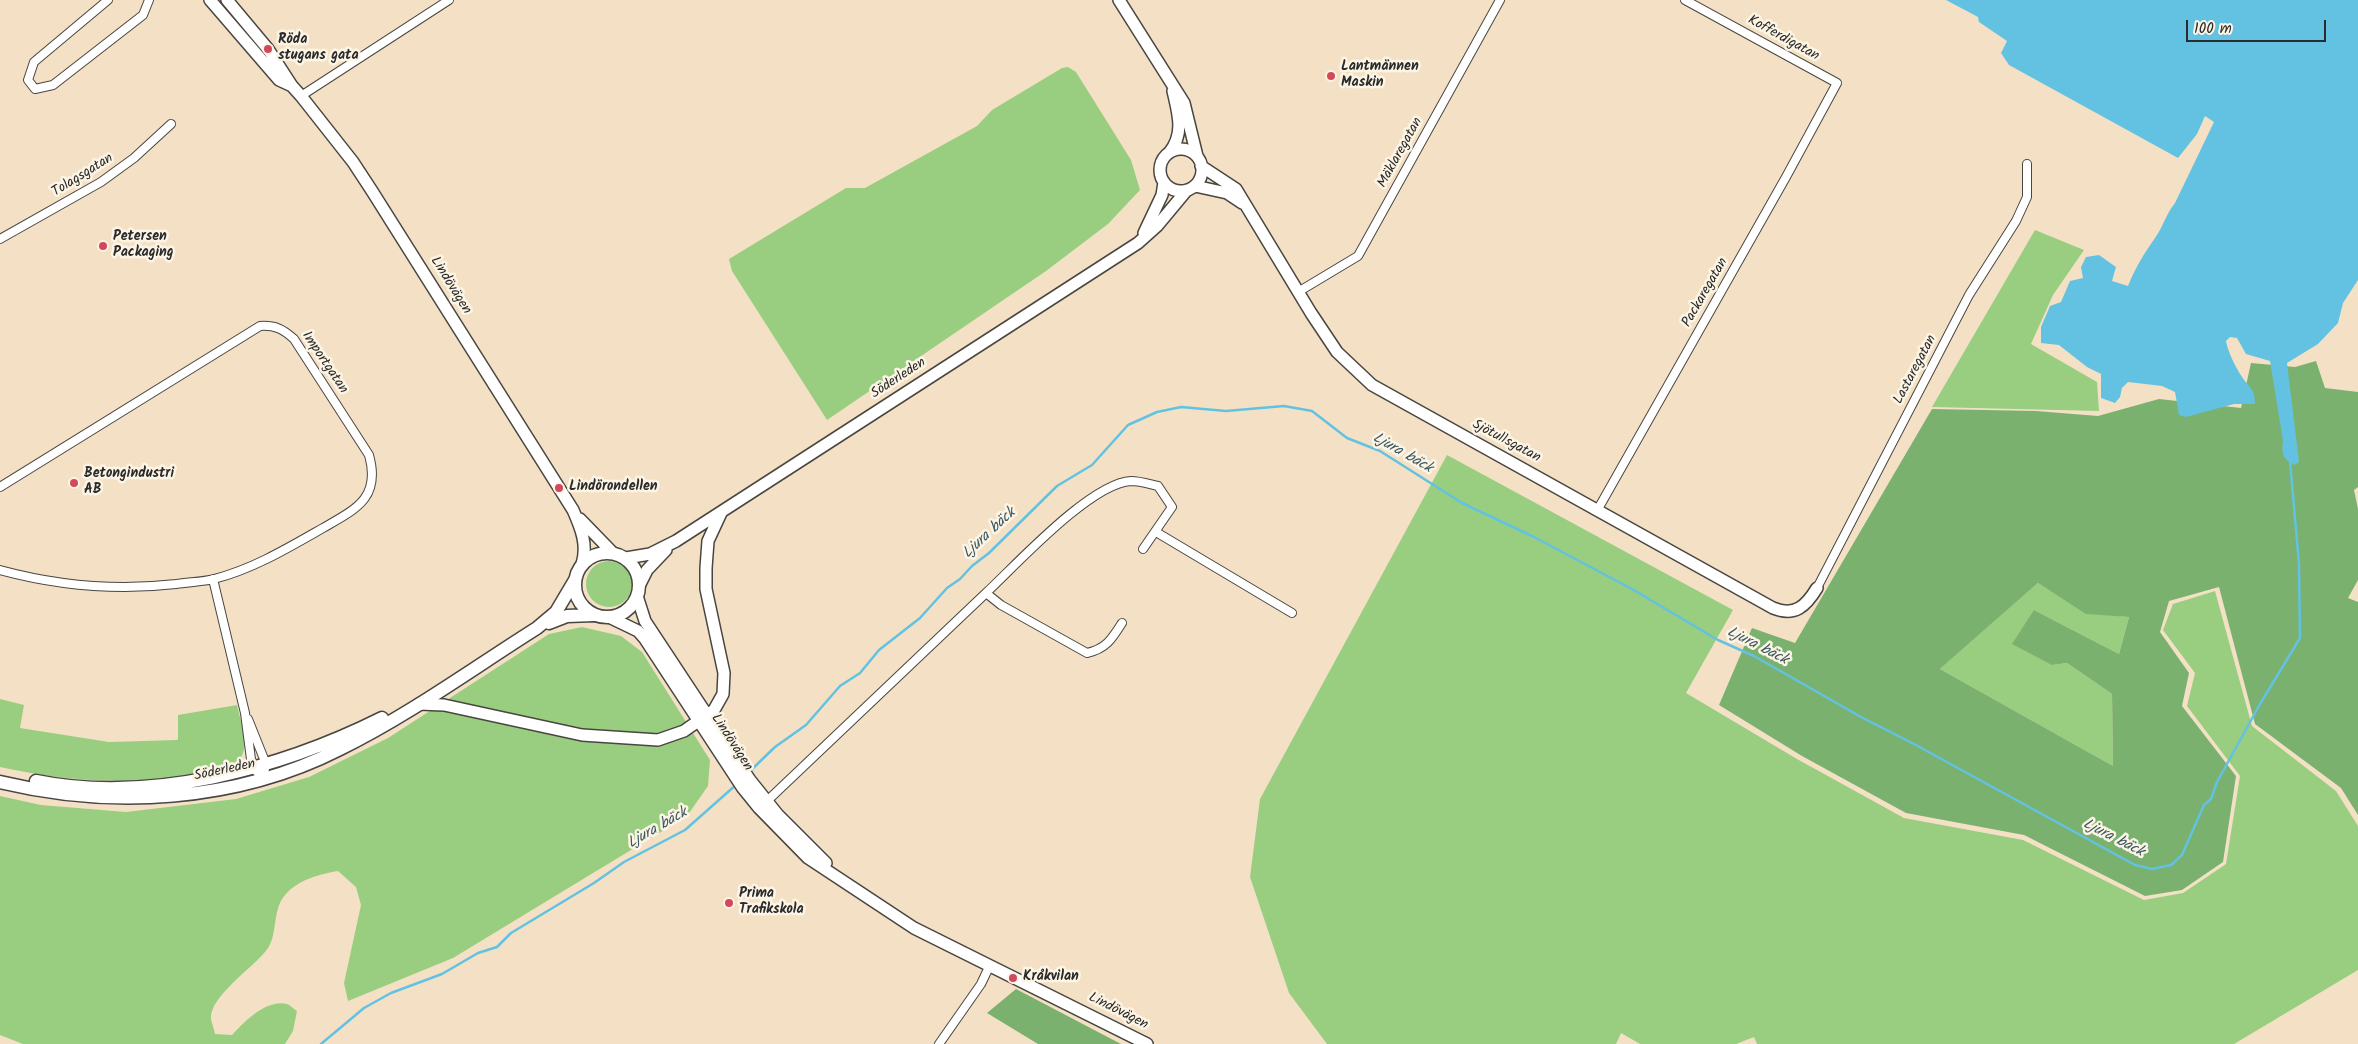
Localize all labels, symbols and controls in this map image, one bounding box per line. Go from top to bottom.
scale bar [2188,10,2328,42]
street label: Kofferdigatan [1744,12,1822,66]
text: 100 m [2194,17,2232,41]
place label: Röda stugans gata [278,33,359,65]
marker: Röda stugans gata [262,43,274,55]
place label: Lantmännen Maskin [1341,60,1419,92]
marker: Lantmännen Maskin [1325,70,1337,82]
street label: Mäklaregatan [1375,115,1427,191]
street label: Tolagsgatan [49,151,117,201]
place label: Petersen Packaging [113,230,174,262]
marker: Petersen Packaging [97,240,109,252]
street label: Lindövägen [426,254,474,318]
street label: Packaregatan [1679,255,1733,331]
street label: Importgatan [297,329,351,397]
street label: Lastaregatan [1891,333,1941,407]
street label: Söderleden [868,355,930,403]
street label: Sjötullsgatan [1469,417,1543,467]
water label: Ljura bäck [1369,430,1435,478]
place label: Betongindustri AB [84,467,174,500]
marker: Betongindustri AB [68,477,80,489]
place label: Lindörondellen [569,480,658,496]
marker: Lindörondellen [553,482,565,494]
water label: Ljura bäck [960,505,1020,563]
water label: Ljura bäck [1724,624,1790,670]
street label: Lindövägen [706,711,756,775]
street label: Söderleden [193,756,257,786]
water label: Ljura bäck [625,805,691,853]
water label: Ljura bäck [2080,816,2146,862]
place label: Prima Trafikskola [739,887,804,920]
marker: Prima Trafikskola [723,897,735,909]
place label: Kråkvilan [1023,970,1079,986]
marker: Kråkvilan [1007,972,1019,984]
street label: Lindövägen [1085,990,1151,1034]

